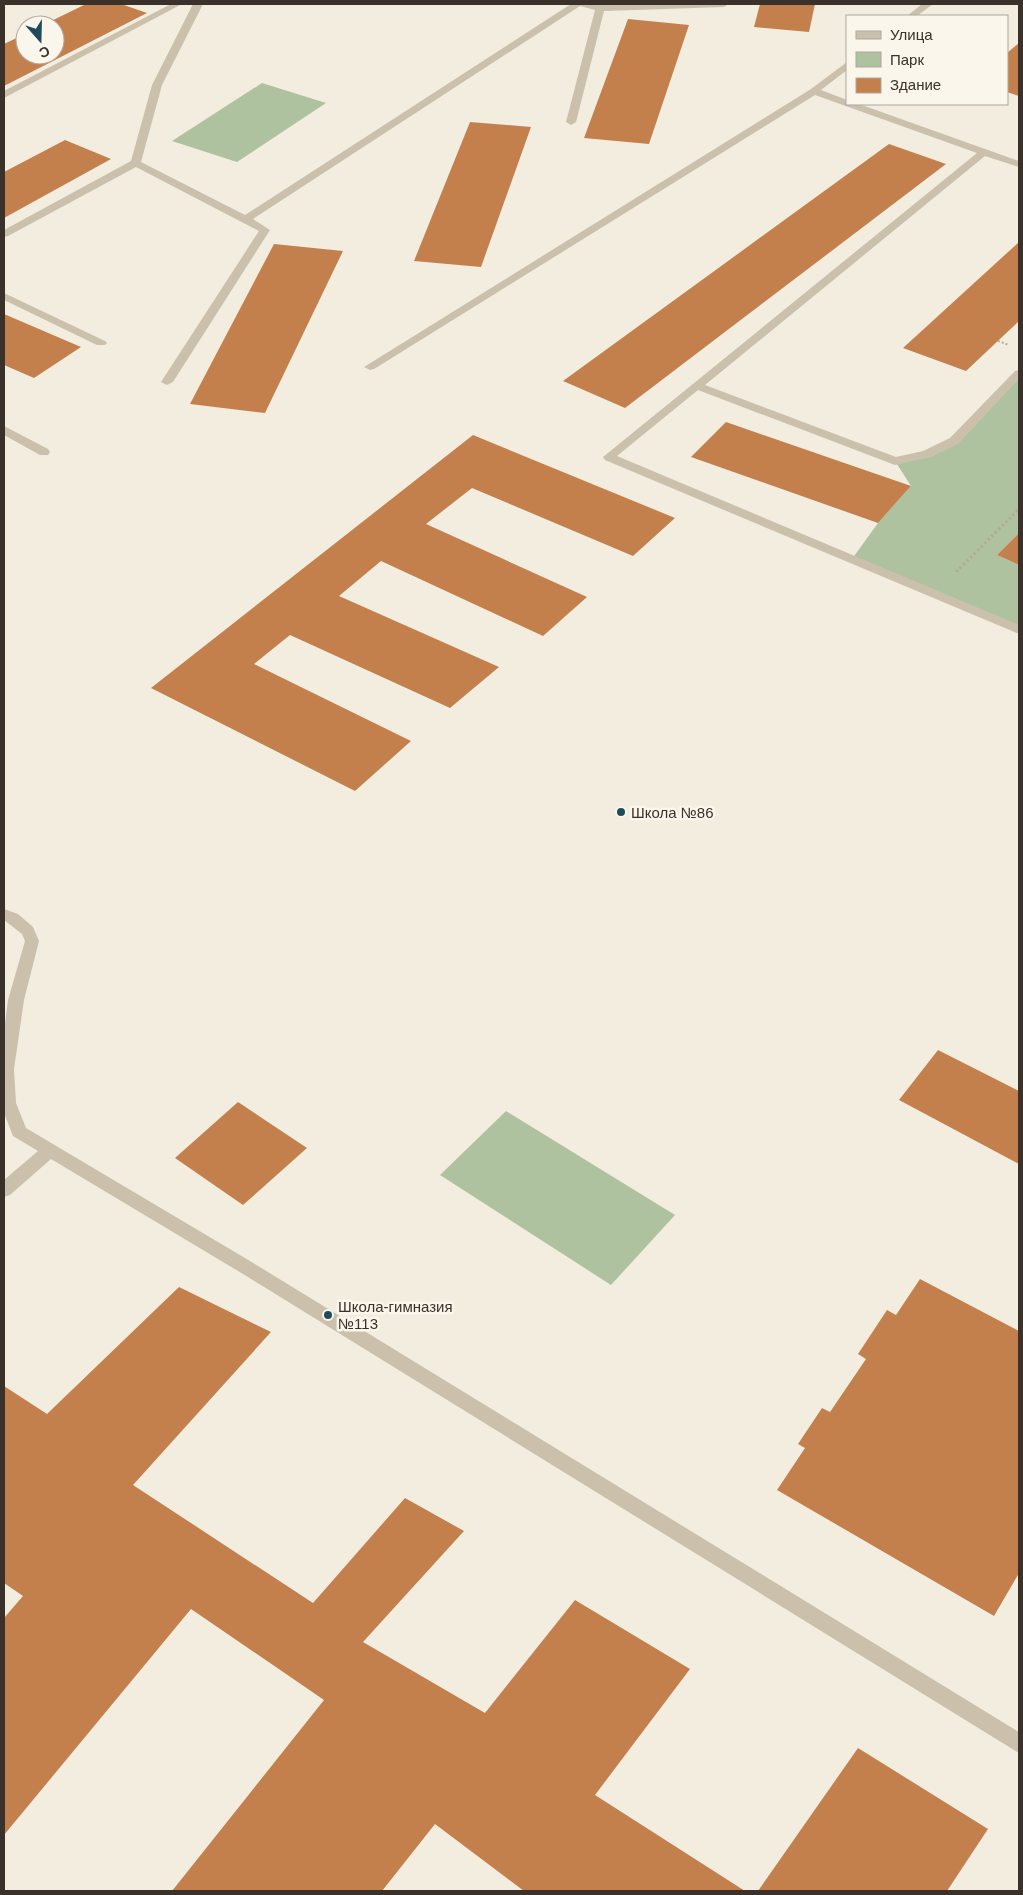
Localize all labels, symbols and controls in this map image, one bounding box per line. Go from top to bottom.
north arrow [15,15,65,65]
legend [846,15,1008,105]
text: Улица [890,26,933,43]
text: С [37,43,52,61]
text: Парк [890,51,924,68]
text: Здание [890,76,941,93]
place label: Школа №86 [631,804,714,821]
marker: Школа №86 [615,806,627,818]
place label: Школа-гимназия №113 [338,1298,453,1332]
marker: Школа-гимназия №113 [322,1309,334,1321]

